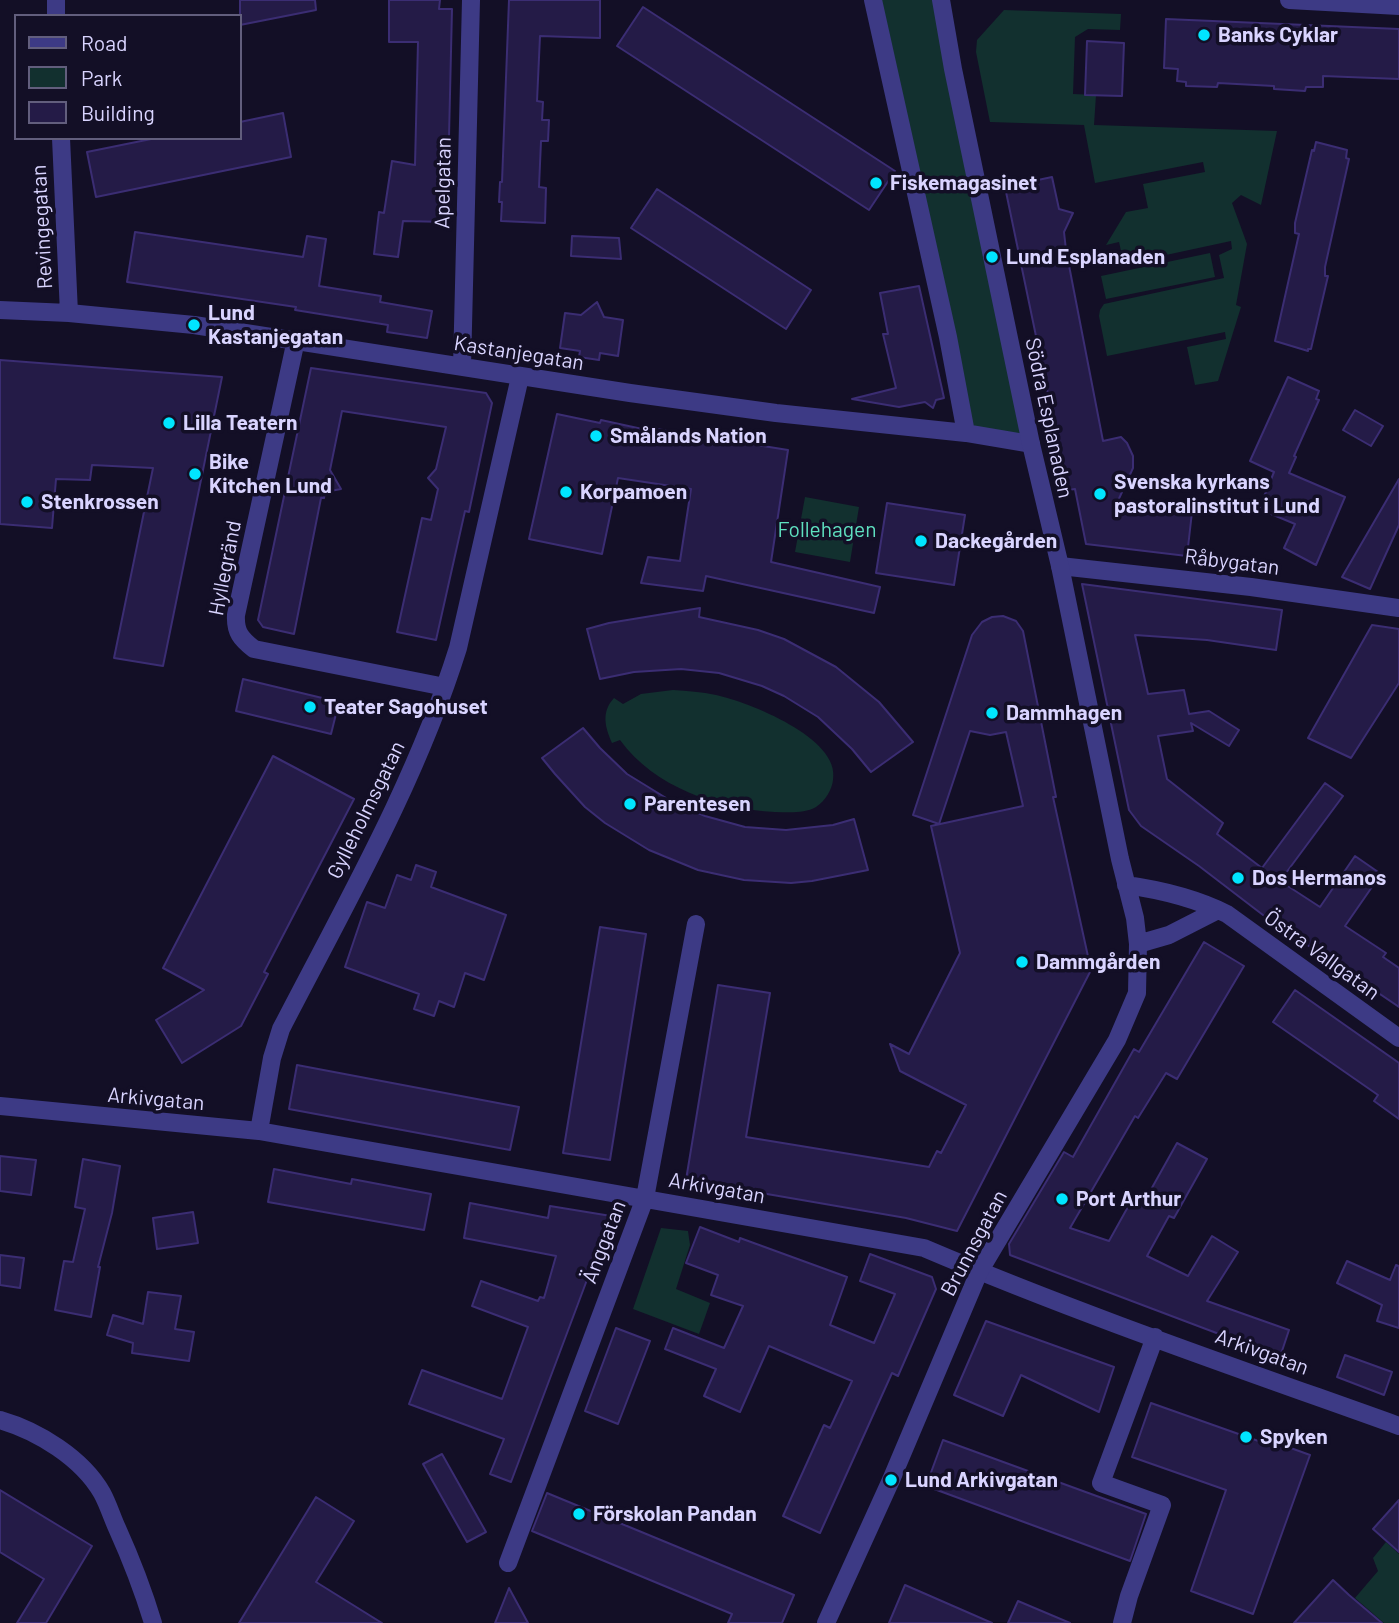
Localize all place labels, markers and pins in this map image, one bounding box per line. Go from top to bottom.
place label: Banks Cyklar [1218,22,1338,48]
marker: Banks Cyklar [1196,27,1212,43]
place label: Fiskemagasinet [890,170,1037,196]
marker: Fiskemagasinet [868,175,884,191]
place label: Lund Esplanaden [1006,244,1165,270]
marker: Lund Esplanaden [984,249,1000,265]
place label: Lund Kastanjegatan [208,300,343,350]
marker: Lund Kastanjegatan [186,317,202,333]
place label: Lilla Teatern [183,410,297,436]
marker: Lilla Teatern [161,415,177,431]
place label: Smålands Nation [610,423,767,449]
marker: Smålands Nation [588,428,604,444]
place label: Bike Kitchen Lund [209,449,332,499]
marker: Bike Kitchen Lund [187,466,203,482]
place label: Svenska kyrkans pastoralinstitut i Lund [1114,469,1320,519]
place label: Korpamoen [580,479,687,505]
marker: Korpamoen [558,484,574,500]
marker: Svenska kyrkans pastoralinstitut i Lund [1092,486,1108,502]
place label: Stenkrossen [41,489,159,515]
marker: Stenkrossen [19,494,35,510]
place label: Dackegården [935,528,1057,554]
marker: Dackegården [913,533,929,549]
place label: Teater Sagohuset [324,694,488,720]
marker: Teater Sagohuset [302,699,318,715]
place label: Dammhagen [1006,700,1122,726]
marker: Dammhagen [984,705,1000,721]
place label: Parentesen [644,791,751,817]
marker: Parentesen [622,796,638,812]
place label: Dos Hermanos [1252,865,1386,891]
marker: Dos Hermanos [1230,870,1246,886]
place label: Dammgården [1036,949,1160,975]
marker: Dammgården [1014,954,1030,970]
place label: Port Arthur [1076,1186,1181,1212]
marker: Port Arthur [1054,1191,1070,1207]
place label: Spyken [1260,1424,1328,1450]
marker: Spyken [1238,1429,1254,1445]
place label: Lund Arkivgatan [905,1467,1058,1493]
marker: Lund Arkivgatan [883,1472,899,1488]
place label: Förskolan Pandan [593,1501,757,1527]
marker: Förskolan Pandan [571,1506,587,1522]

